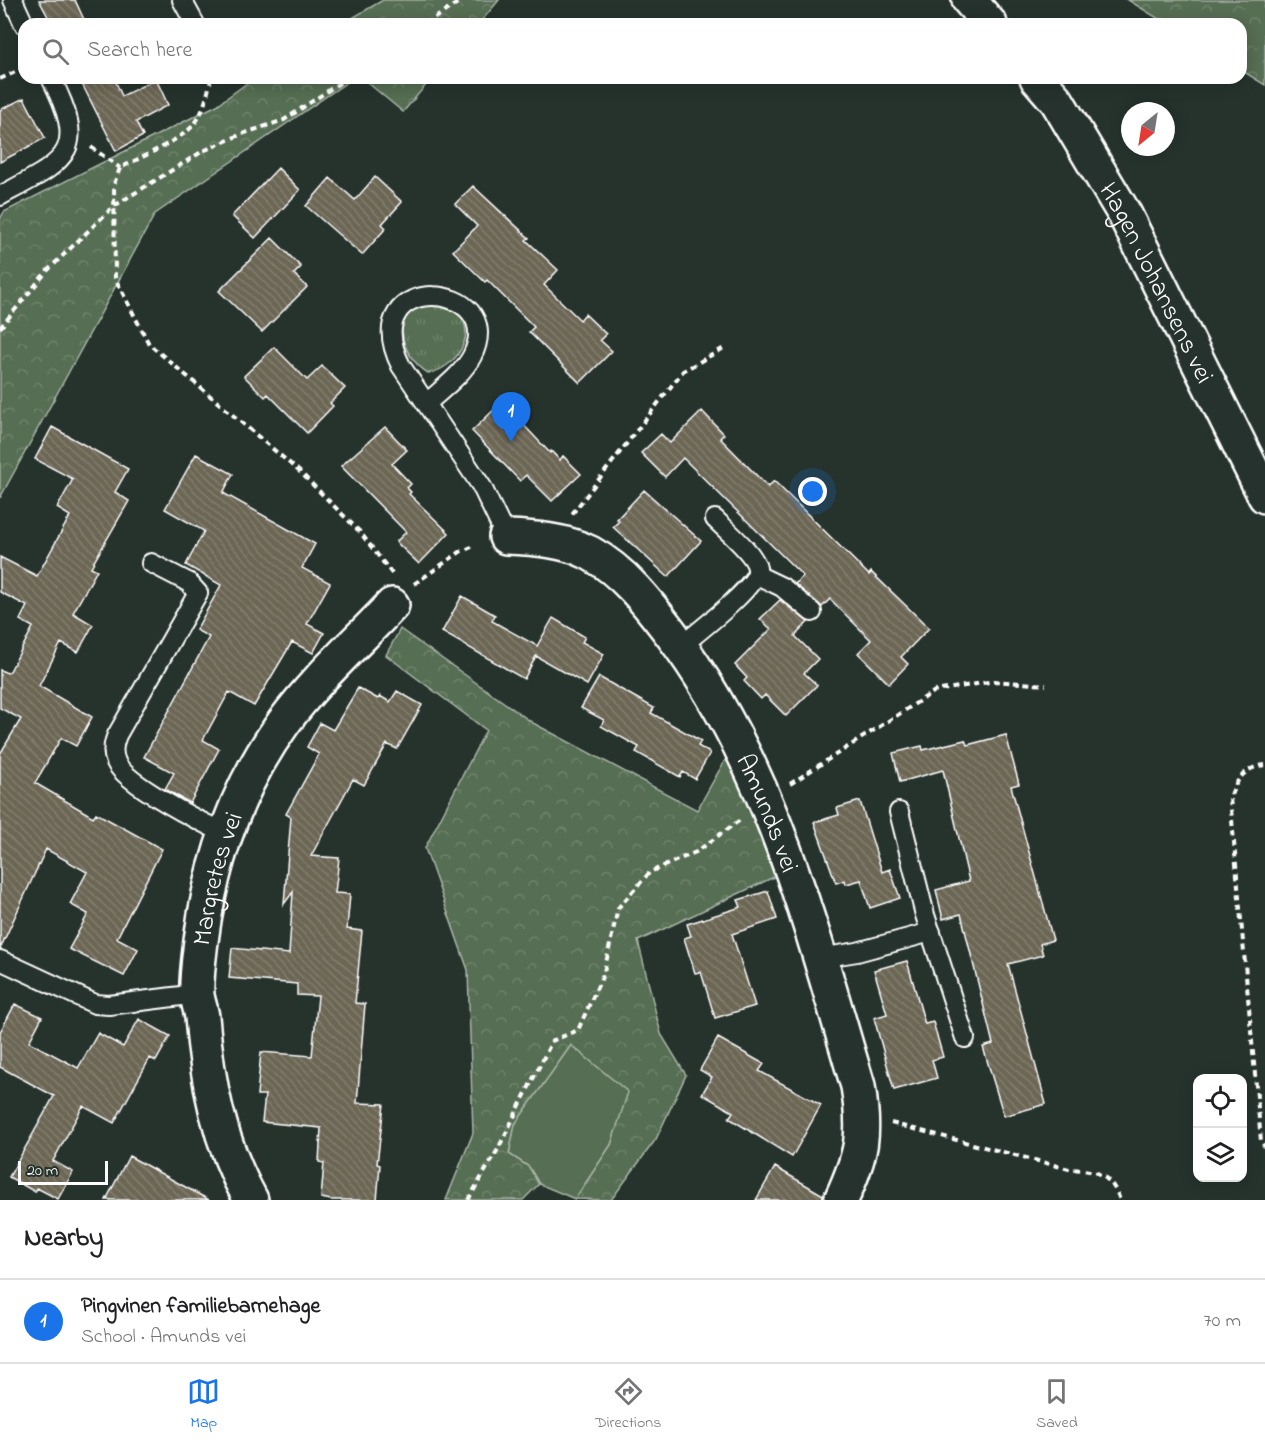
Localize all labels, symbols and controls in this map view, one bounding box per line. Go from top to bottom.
search box [18,18,1247,84]
icon: search [39,35,72,68]
text: Search here [87,35,192,67]
north arrow [1121,102,1175,156]
street label: Hagen Johansens vei [1088,176,1222,391]
pin: 1 [492,392,530,442]
your location [798,477,827,506]
street label: Amunds vei [724,748,807,878]
street label: Margretes vei [185,807,254,948]
map controls [1193,1074,1247,1182]
button: locate [1193,1074,1247,1128]
button: layers [1193,1128,1247,1182]
scale bar [18,1158,108,1186]
text: 20 m [27,1159,58,1183]
text: Nearby [24,1220,103,1258]
text: Pingvinen familiebarnehage [81,1291,320,1323]
text: 1 [40,1307,47,1336]
text: 70 m [1204,1307,1241,1336]
text: School · Amunds vei [81,1323,246,1352]
tab: Map [187,1375,220,1435]
tab: Directions [595,1375,661,1435]
tab: Saved [1036,1375,1078,1435]

